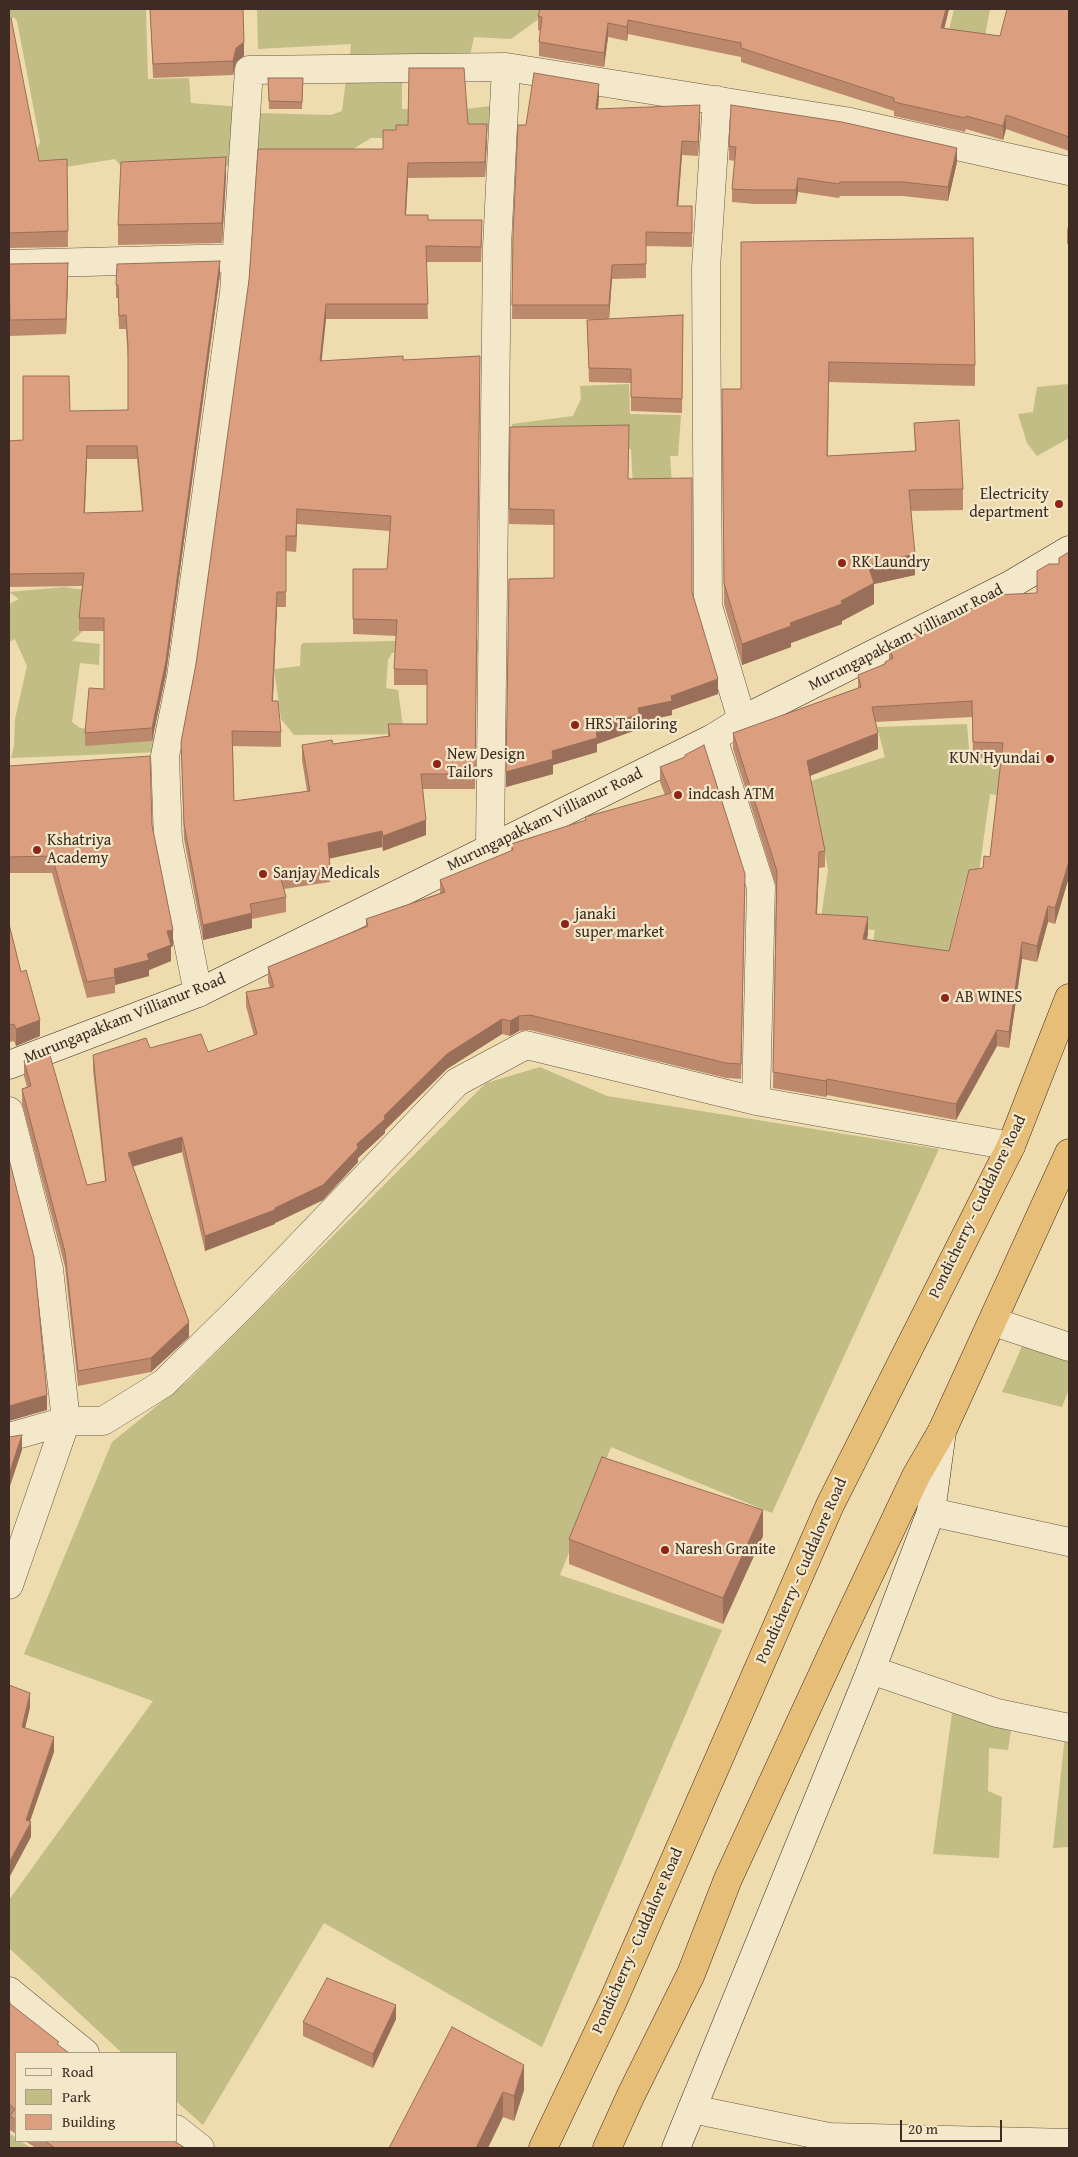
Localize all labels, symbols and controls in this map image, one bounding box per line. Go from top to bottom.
place label: Electricity department [969,485,1049,523]
marker: Electricity department [1053,498,1065,510]
place label: RK Laundry [852,553,930,573]
marker: RK Laundry [836,557,848,569]
street label: Murungapakkam Villianur Road [806,581,1006,695]
place label: HRS Tailoring [585,715,677,735]
marker: HRS Tailoring [569,719,581,731]
place label: New Design Tailors [447,745,525,783]
place label: KUN Hyundai [949,749,1040,769]
marker: KUN Hyundai [1044,753,1056,765]
marker: New Design Tailors [431,758,443,770]
street label: Murungapakkam Villianur Road [444,764,646,876]
place label: indcash ATM [688,785,775,805]
marker: indcash ATM [672,789,684,801]
place label: Kshatriya Academy [47,831,111,869]
marker: Kshatriya Academy [31,844,43,856]
place label: Sanjay Medicals [273,864,380,884]
marker: Sanjay Medicals [257,868,269,880]
place label: janaki super market [575,905,664,943]
marker: janaki super market [559,918,571,930]
street label: Murungapakkam Villianur Road [22,970,228,1068]
place label: AB WINES [955,988,1022,1008]
marker: AB WINES [939,992,951,1004]
street label: Pondicherry - Cuddalore Road [925,1112,1031,1302]
street label: Pondicherry - Cuddalore Road [752,1475,852,1667]
place label: Naresh Granite [675,1540,776,1560]
marker: Naresh Granite [659,1544,671,1556]
street label: Pondicherry - Cuddalore Road [588,1845,688,2037]
legend [15,2052,178,2142]
text: Road [62,2061,93,2082]
text: Park [62,2086,91,2107]
scale bar [903,2110,1006,2142]
text: Building [62,2111,115,2132]
text: 20 m [908,2118,938,2139]

